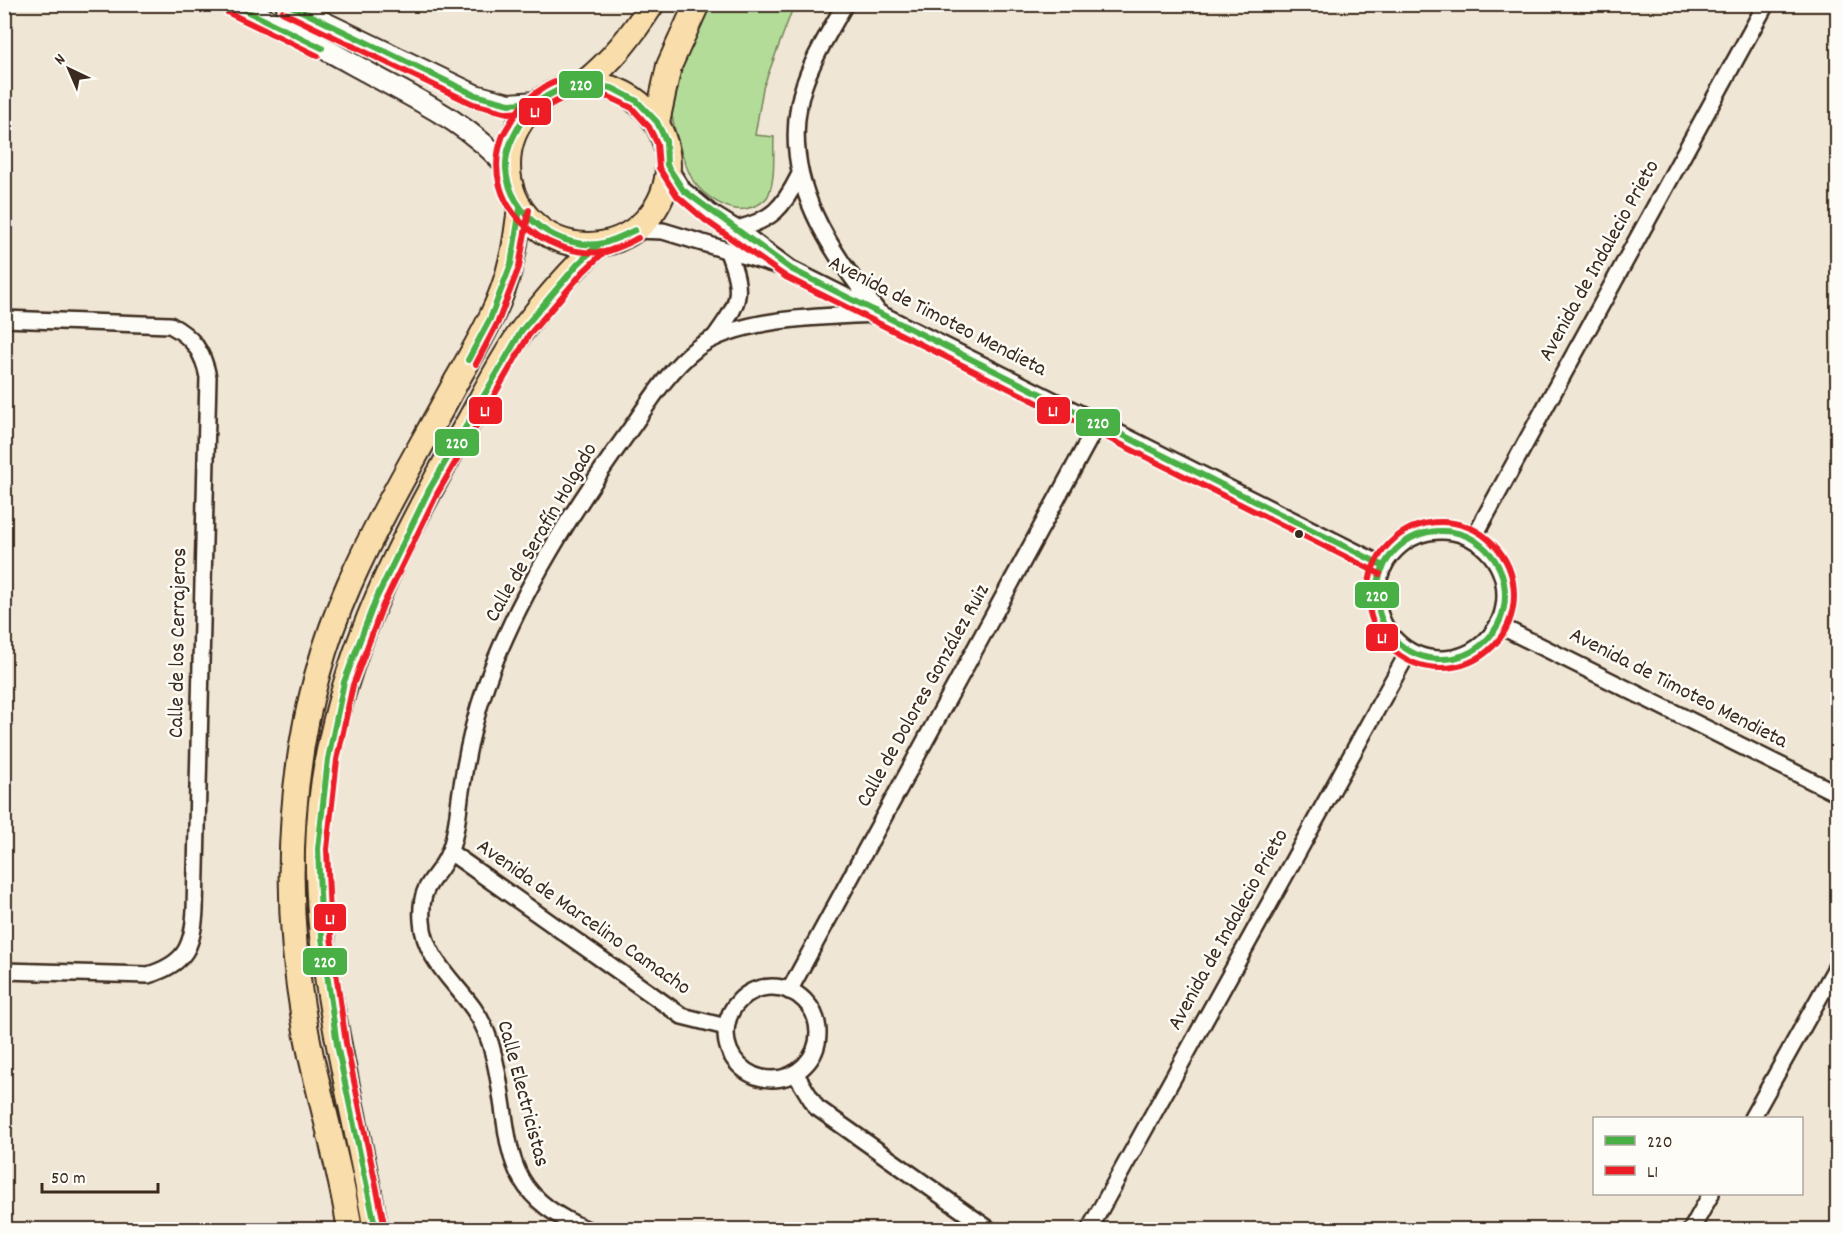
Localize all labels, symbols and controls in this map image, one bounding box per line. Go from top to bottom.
north arrow [39,39,99,99]
text: N [49,49,71,71]
line badge: 220 [558,70,604,99]
text: 220 [570,75,592,98]
line badge: L1 [518,97,552,126]
text: L1 [530,102,540,125]
street label: Avenida de Indalecio Prieto [1532,155,1668,367]
street label: Avenida de Timoteo Mendieta [822,248,1052,386]
line badge: L1 [468,396,503,425]
line badge: L1 [1036,396,1071,425]
text: L1 [480,401,490,424]
text: L1 [1048,401,1058,424]
line badge: 220 [1075,408,1121,437]
text: 220 [1087,413,1109,436]
line badge: 220 [434,428,480,457]
text: 220 [446,433,468,456]
street label: Calle de Serafín Holgado [478,438,606,628]
unlabelled marker [1293,528,1305,540]
street label: Calle de los Cerrajeros [162,547,196,739]
street label: Calle de Dolores González Ruiz [850,578,999,813]
line badge: 220 [1354,581,1400,609]
text: 220 [1366,586,1388,609]
street label: Avenida de Timoteo Mendieta [1563,620,1793,758]
line badge: L1 [1365,623,1399,652]
text: L1 [1377,628,1387,651]
street label: Avenida de Indalecio Prieto [1161,824,1297,1036]
street label: Avenida de Marcelino Camacho [470,832,696,1004]
line badge: L1 [313,903,347,932]
text: L1 [325,909,335,932]
line badge: 220 [302,947,348,976]
text: 220 [314,952,336,975]
street label: Calle Electricistas [488,1017,556,1171]
legend [1593,1117,1803,1195]
text: 220 [1647,1131,1673,1156]
scale bar [42,1156,158,1194]
text: L1 [1647,1161,1658,1186]
text: 50 m [51,1167,86,1192]

